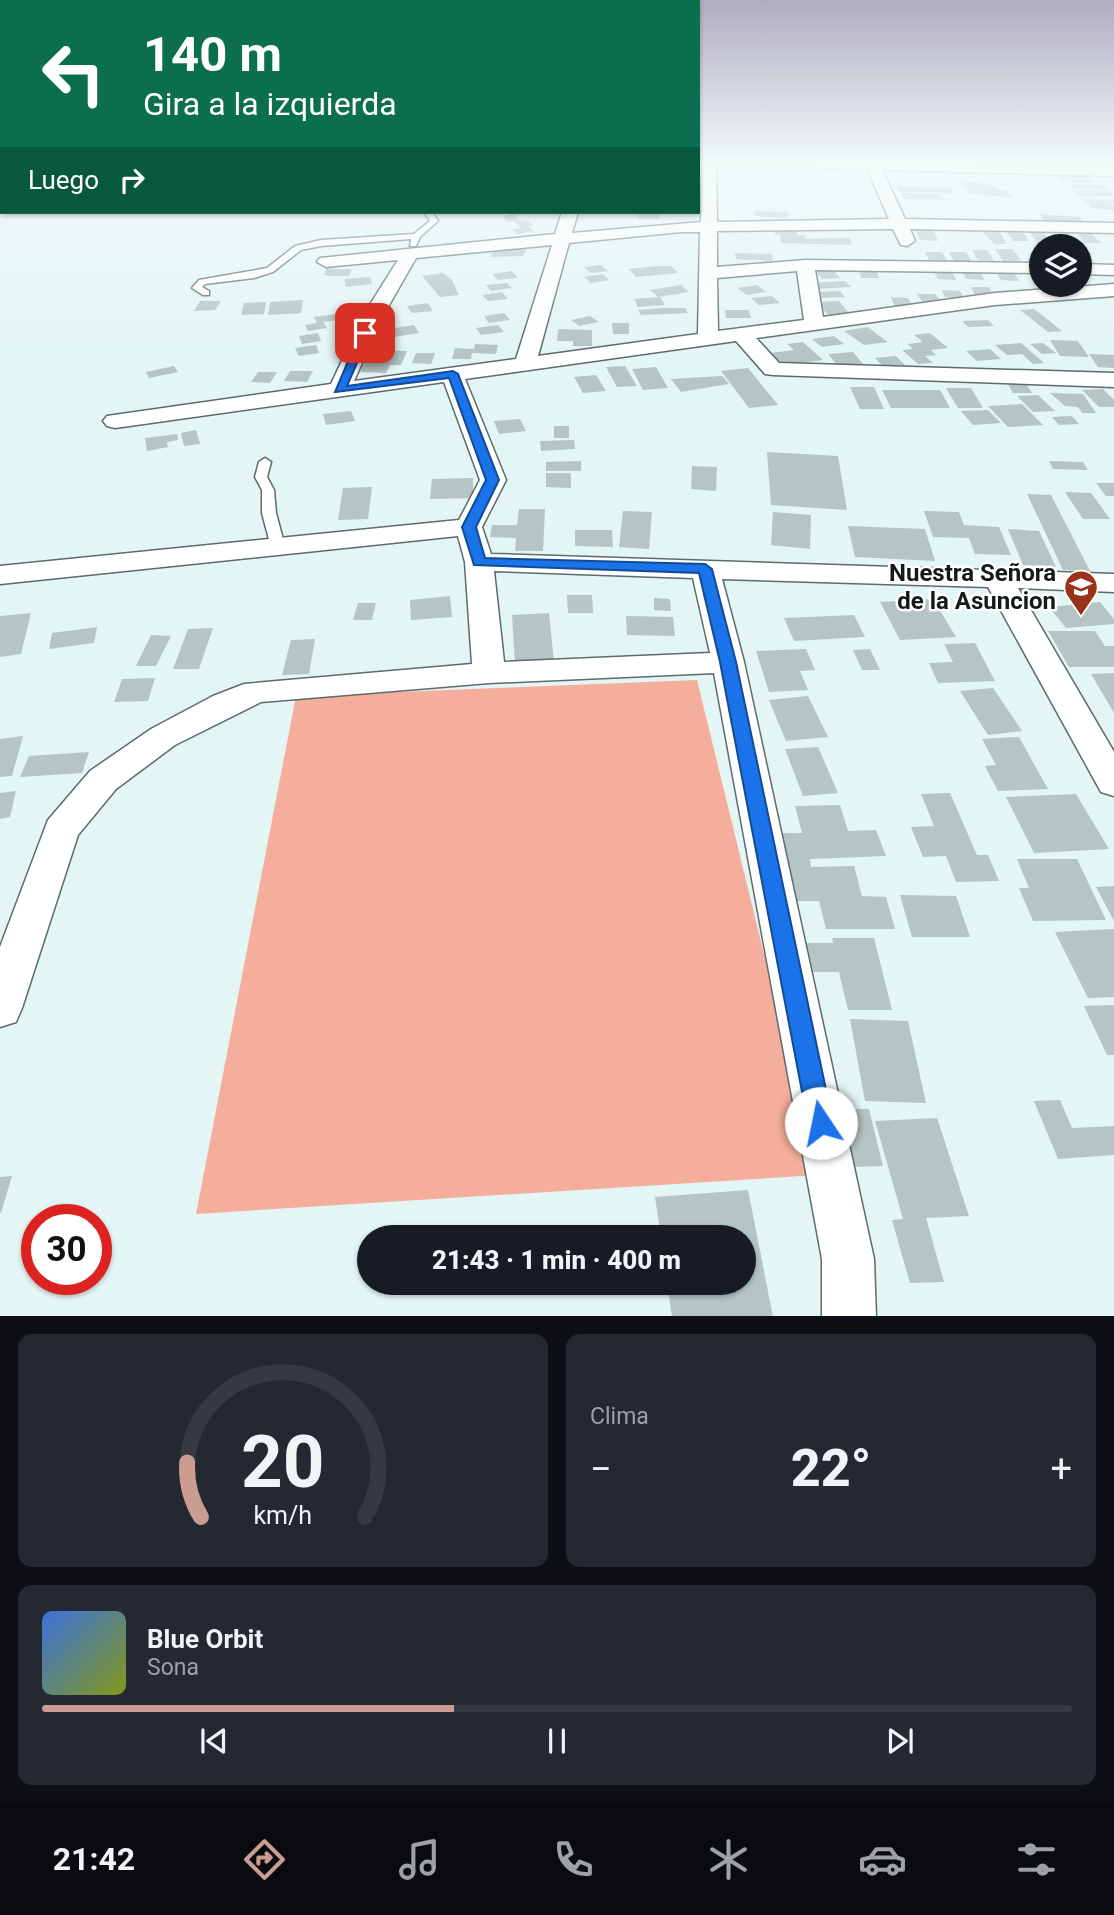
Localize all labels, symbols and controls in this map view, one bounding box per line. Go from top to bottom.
text: 140 m [143,26,282,83]
icon: left [28,28,119,119]
text: Gira a la izquierda [143,85,397,123]
icon: right [113,161,151,199]
text: Luego [28,165,99,195]
map controls [1029,234,1092,297]
button: layers [1029,234,1092,297]
pin [335,303,395,363]
icon: arrive [346,314,384,352]
place label: Nuestra Señora de la Asuncion [889,559,1056,615]
school or university icon: Nuestra Señora de la Asuncion [1062,568,1100,617]
position arrow [784,1086,858,1160]
speed limit sign: 30 [21,1204,112,1295]
text: 21:43 · 1 min · 400 m [432,1245,681,1275]
text: Clima [590,1403,649,1430]
text: 20 [241,1419,325,1505]
text: 22° [791,1438,871,1499]
text: − [590,1447,612,1491]
text: + [1050,1447,1072,1491]
text: km/h [254,1500,312,1529]
text: Blue Orbit [147,1624,263,1654]
text: Sona [147,1654,199,1681]
icon: previous [195,1722,233,1760]
icon: pause [538,1722,576,1760]
icon: next [881,1722,919,1760]
icon: directions [240,1835,289,1884]
icon: music [395,1835,444,1884]
icon: phone [549,1835,598,1884]
icon: climate [704,1835,753,1884]
icon: car [858,1835,907,1884]
icon: filters [1012,1835,1061,1884]
text: 21:42 [53,1840,135,1878]

